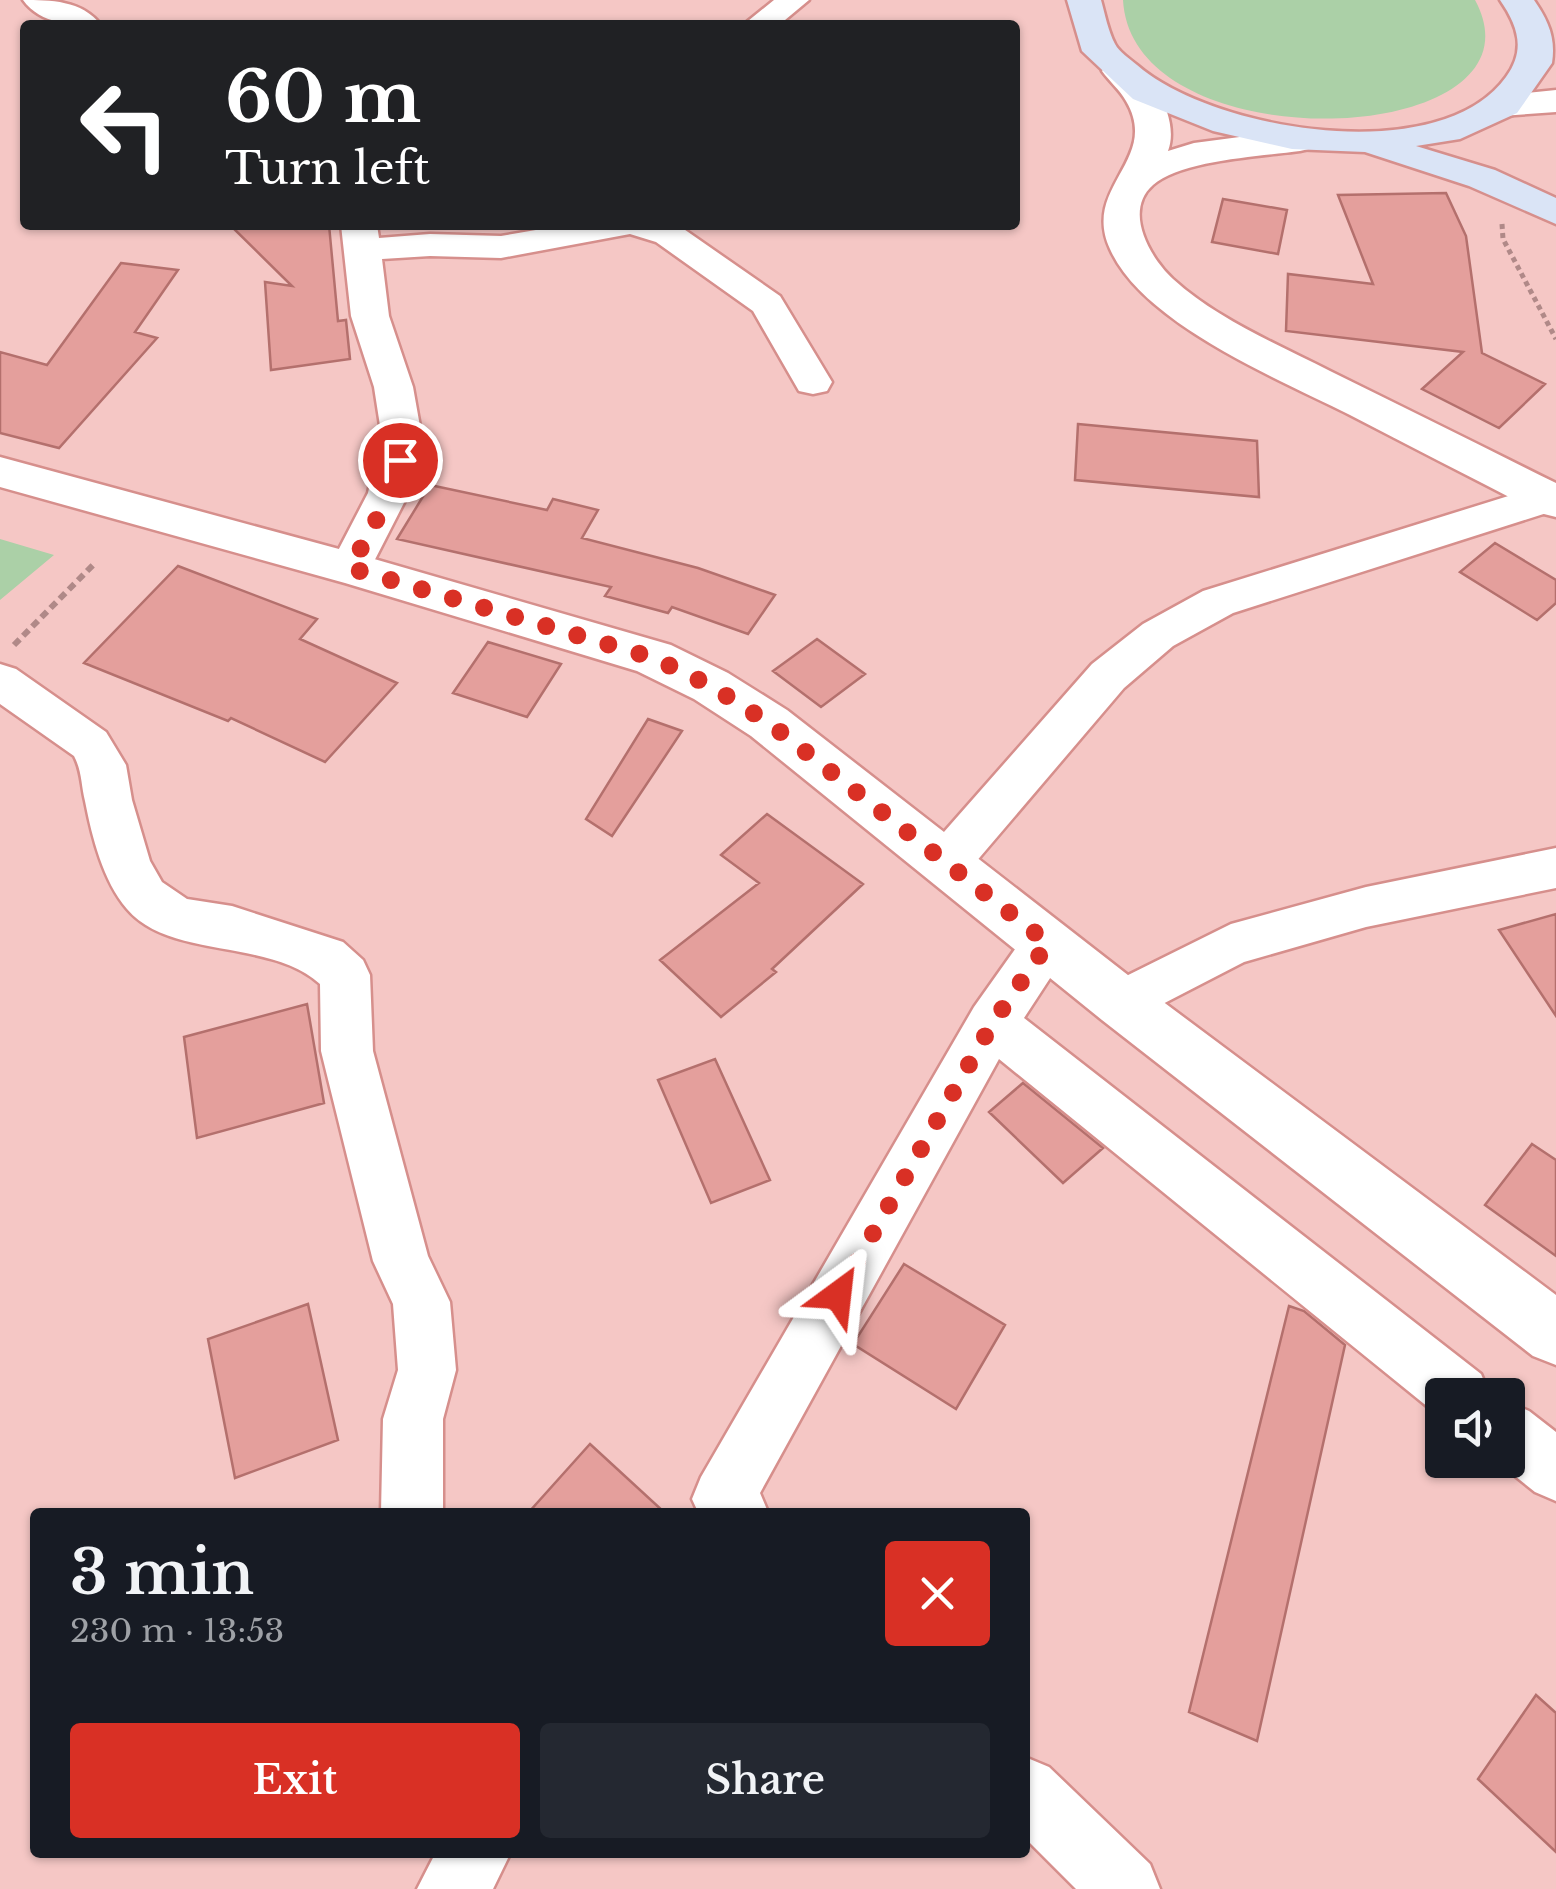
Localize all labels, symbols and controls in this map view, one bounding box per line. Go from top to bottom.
text: 60 m [225,54,421,141]
icon: left [60,60,190,190]
text: Turn left [225,140,430,196]
pin [358,418,443,503]
icon: arrive [373,433,428,488]
position arrow [786,1243,890,1347]
map controls [1425,1378,1525,1478]
button: sound [1425,1378,1525,1478]
text: 3 min [70,1536,254,1610]
button: close [885,1541,990,1646]
text: 230 m · 13:53 [70,1611,284,1651]
button: Exit [70,1723,520,1838]
button: Share [540,1723,990,1838]

